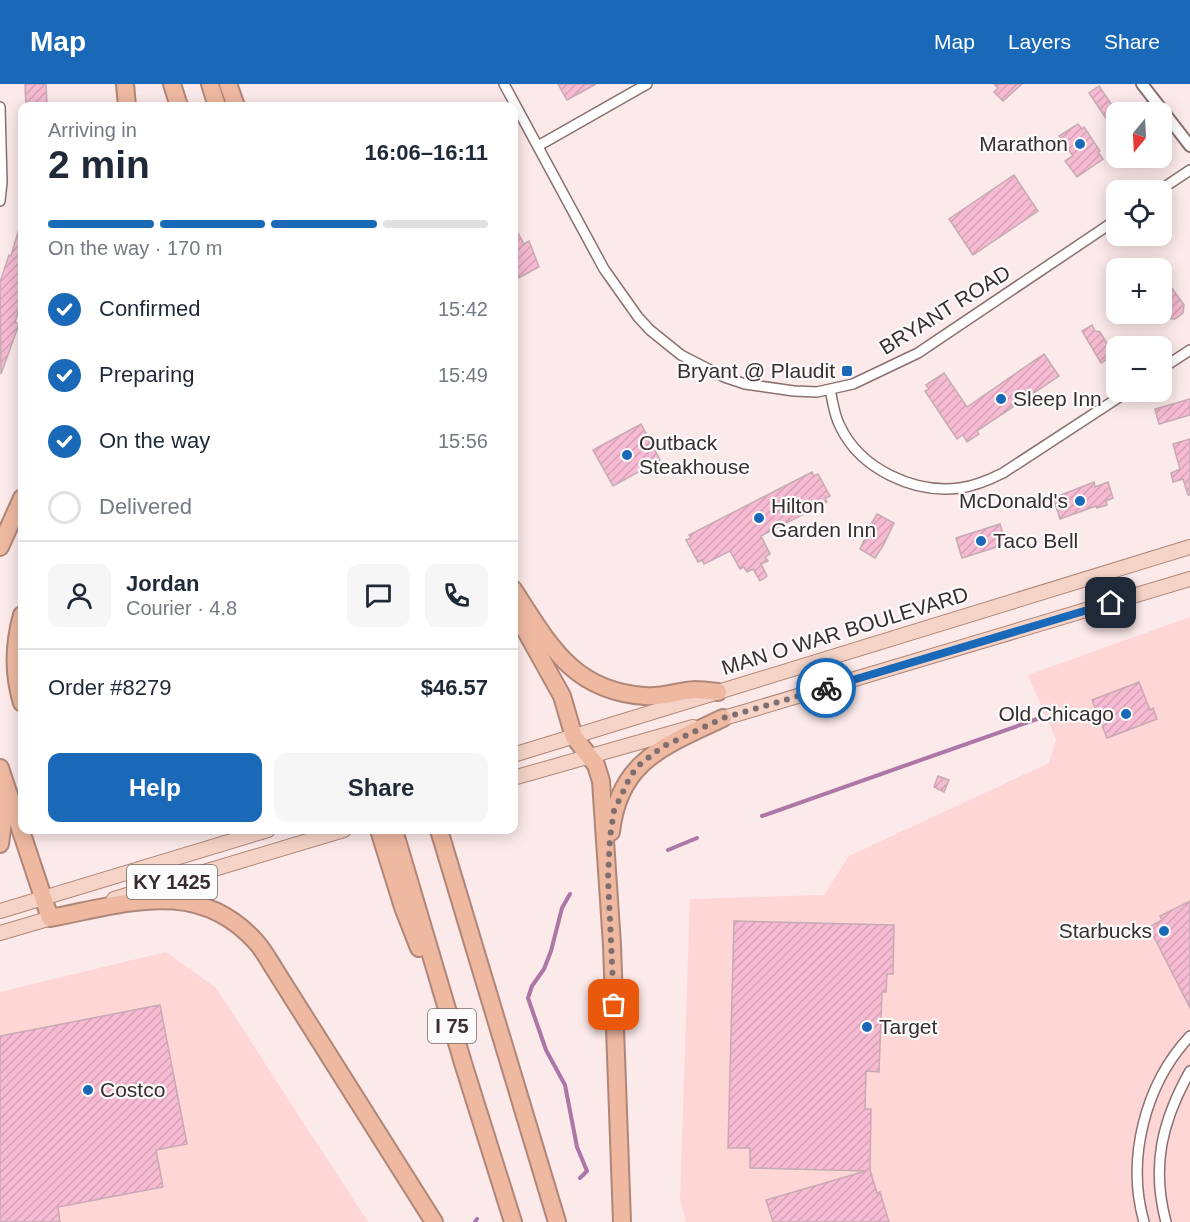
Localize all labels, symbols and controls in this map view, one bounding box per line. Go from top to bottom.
text: Map [30,26,86,57]
text: Map [934,30,975,53]
text: Layers [1008,30,1071,53]
text: Share [1104,30,1160,53]
north arrow [1106,102,1172,168]
map controls [1106,102,1172,402]
text: Arriving in [48,119,137,141]
place label: Marathon [979,132,1068,155]
marker: Marathon [1073,137,1087,151]
text: 16:06–16:11 [364,140,488,165]
text: 2 min [48,143,150,186]
button: locate [1106,180,1172,246]
text: On the way · 170 m [48,237,223,259]
button: + [1106,258,1172,324]
street label: BRYANT ROAD [875,260,1014,359]
icon: check [48,293,81,326]
text: Confirmed [99,296,200,321]
text: 15:42 [438,298,488,320]
button: − [1106,336,1172,402]
icon: check [48,359,81,392]
place label: Bryant @ Plaudit [677,359,835,382]
text: Preparing [99,362,194,387]
text: 15:49 [438,364,488,386]
marker: Bryant @ Plaudit [840,364,854,378]
place label: Sleep Inn [1013,387,1102,410]
marker: Sleep Inn [994,392,1008,406]
icon: check [48,425,81,458]
text: On the way [99,428,210,453]
text: 15:56 [438,430,488,452]
place label: Outback Steakhouse [639,431,750,478]
marker: Outback Steakhouse [620,448,634,462]
place label: McDonald's [959,489,1068,512]
text: Delivered [99,494,192,519]
place label: Hilton Garden Inn [771,494,876,541]
marker: McDonald's [1073,494,1087,508]
marker: Hilton Garden Inn [752,511,766,525]
place label: Taco Bell [993,529,1078,552]
marker: Taco Bell [974,534,988,548]
button: person [48,564,111,627]
button: chat [347,564,410,627]
button: phone [425,564,488,627]
text: Jordan [126,571,199,596]
pin [1085,577,1136,628]
street label: MAN O WAR BOULEVARD [719,582,971,679]
icon: home [1094,586,1127,619]
text: Courier · 4.8 [126,597,237,619]
courier [796,658,856,718]
icon: bike [810,672,843,705]
text: Order #8279 [48,675,172,700]
text: $46.57 [421,675,488,700]
place label: Old Chicago [998,702,1114,725]
marker: Old Chicago [1119,707,1133,721]
button: Help [48,753,262,822]
button: Share [274,753,488,822]
road number: KY 1425 [127,865,217,899]
place label: Starbucks [1059,919,1152,942]
marker: Starbucks [1157,924,1171,938]
pin [588,979,639,1030]
icon: bag [597,988,630,1021]
road number: I 75 [428,1009,476,1043]
place label: Target [879,1015,938,1038]
marker: Target [860,1020,874,1034]
place label: Costco [100,1078,165,1101]
marker: Costco [81,1083,95,1097]

